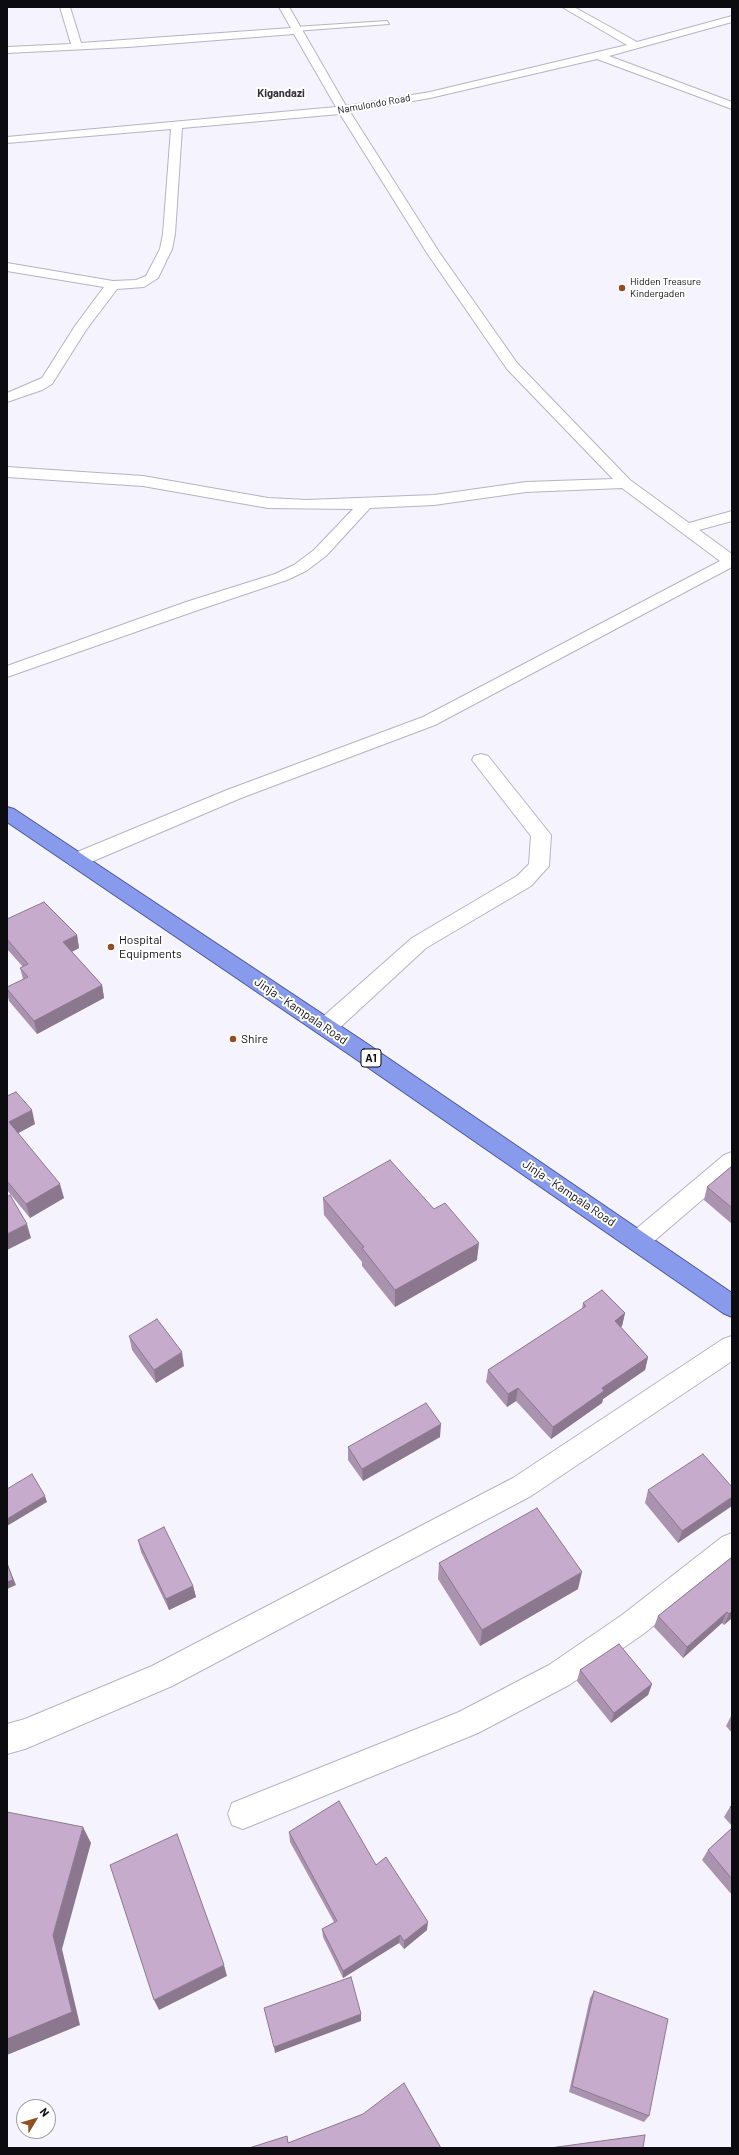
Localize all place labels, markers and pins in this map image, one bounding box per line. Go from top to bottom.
place label: Hidden Treasure Kindergaden [630,276,701,300]
marker: Hidden Treasure Kindergaden [617,283,627,293]
place label: Hospital Equipments [119,933,182,961]
marker: Hospital Equipments [106,942,116,952]
place label: Shire [241,1032,268,1046]
marker: Shire [228,1034,238,1044]

